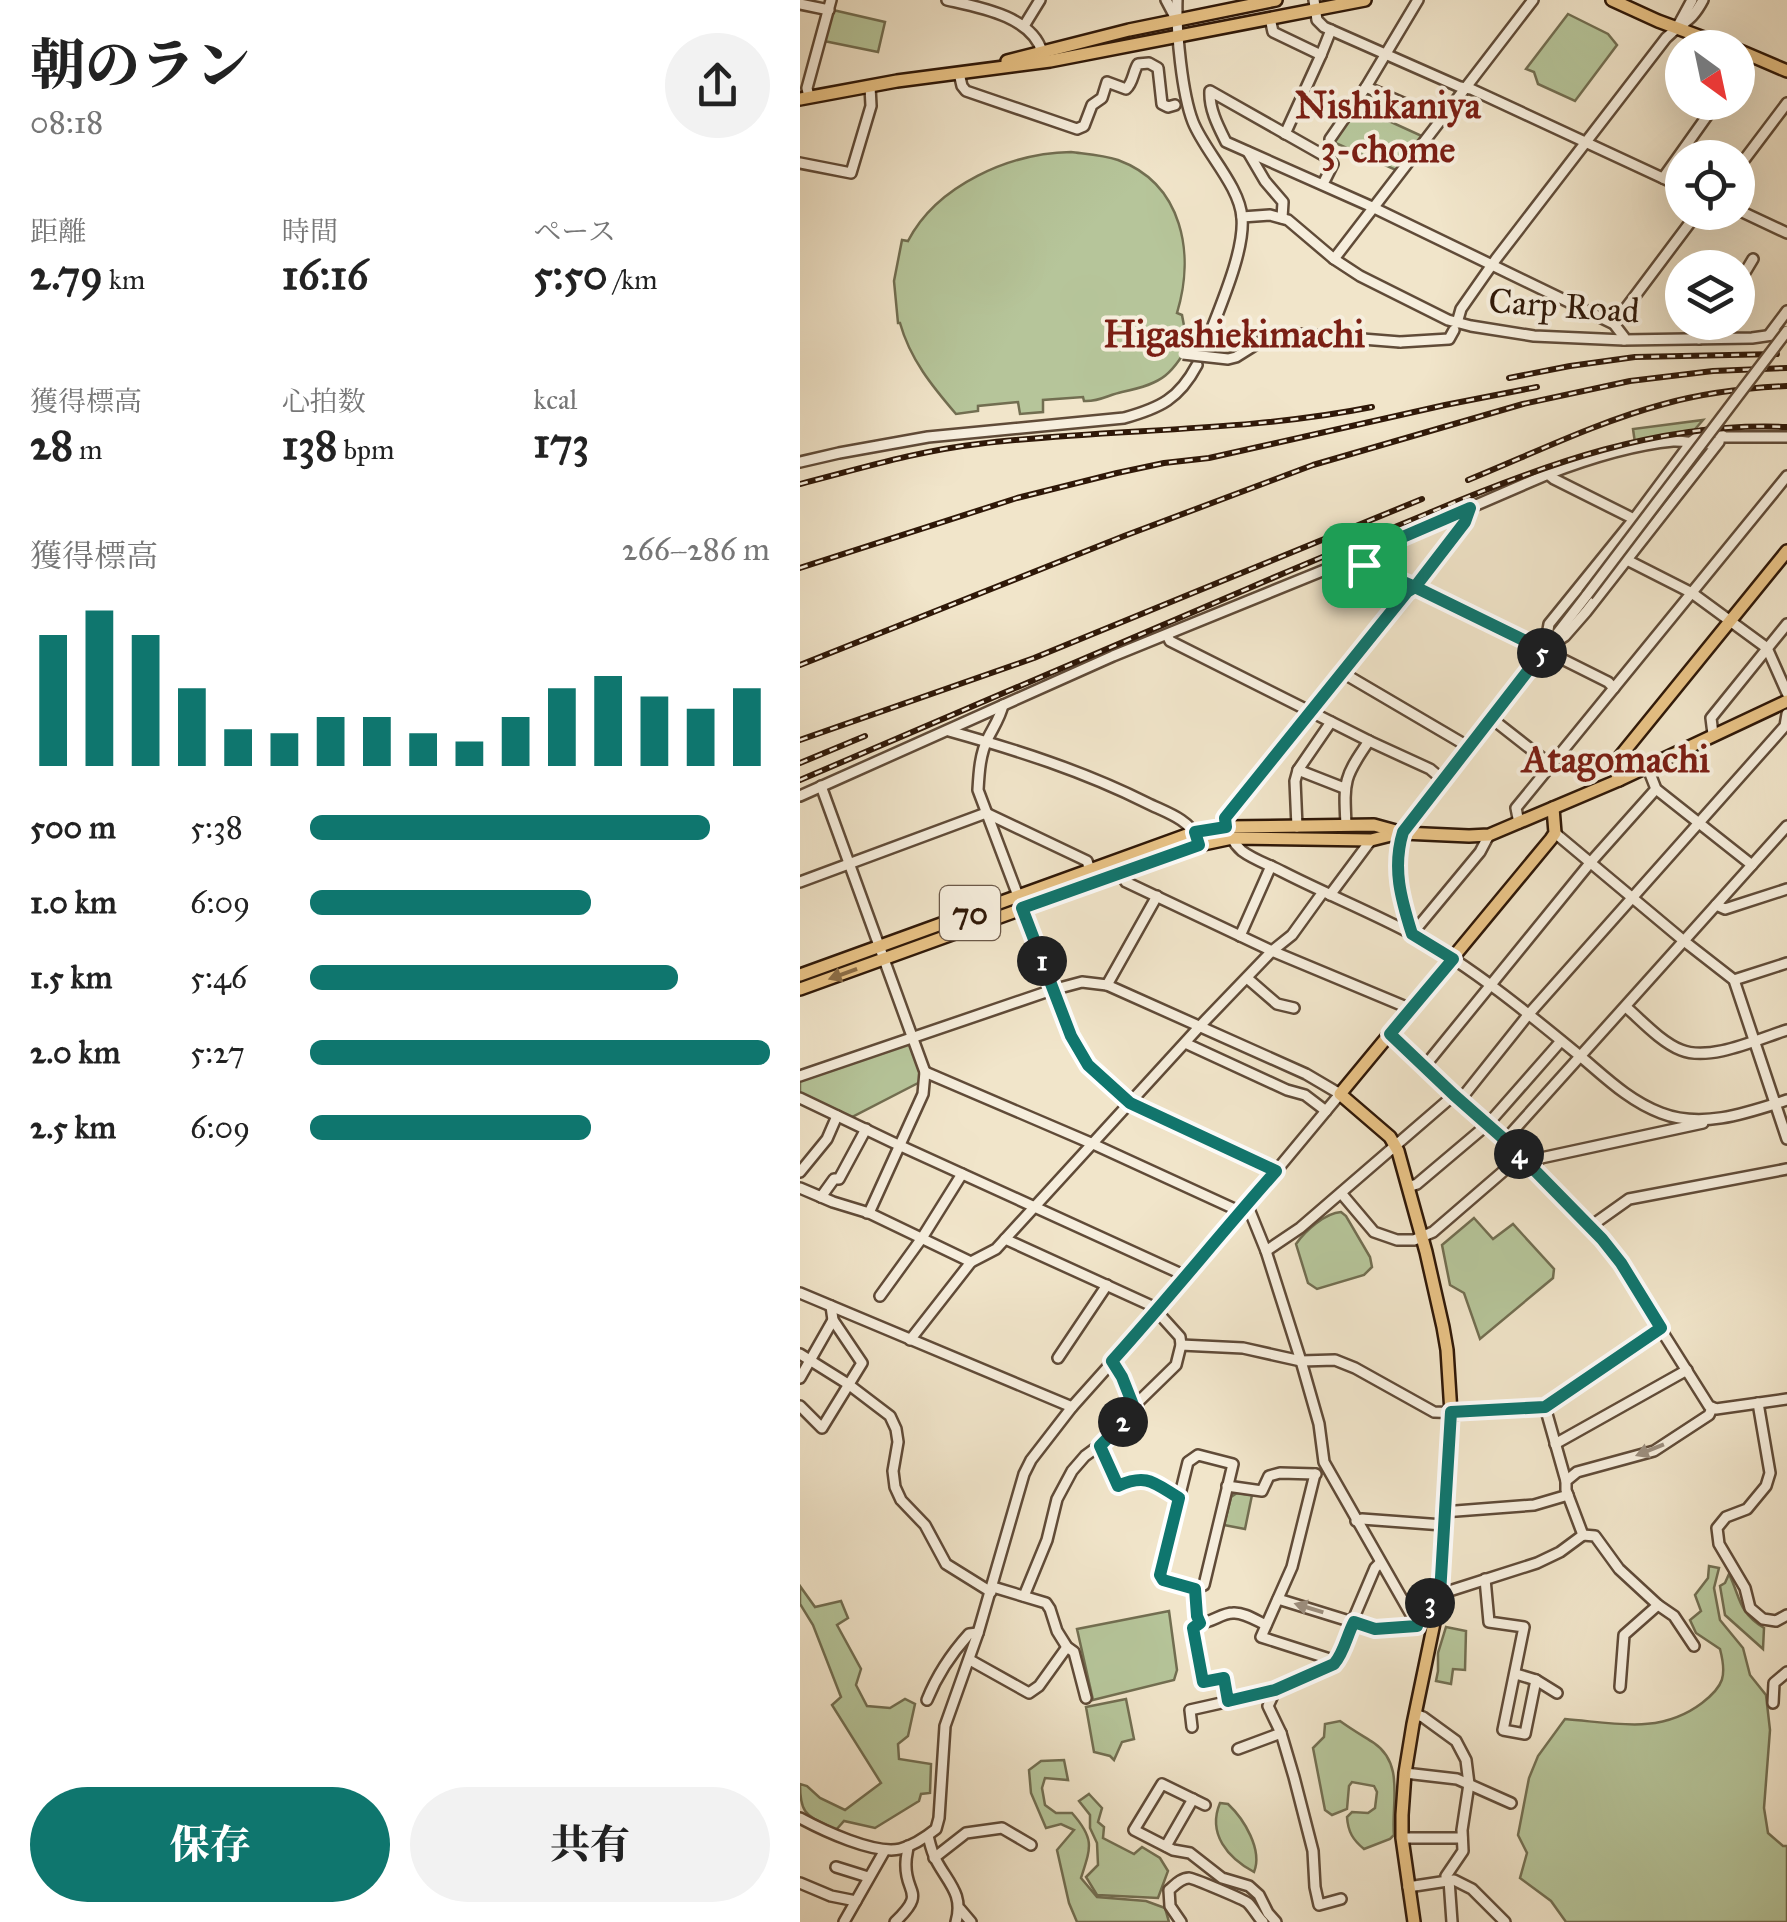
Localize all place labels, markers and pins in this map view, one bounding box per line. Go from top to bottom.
pin [1322,523,1407,608]
pin: 5 [1517,628,1567,678]
pin: 1 [1017,936,1067,986]
pin: 4 [1494,1129,1544,1179]
pin: 2 [1098,1397,1148,1447]
pin: 3 [1405,1578,1455,1628]

